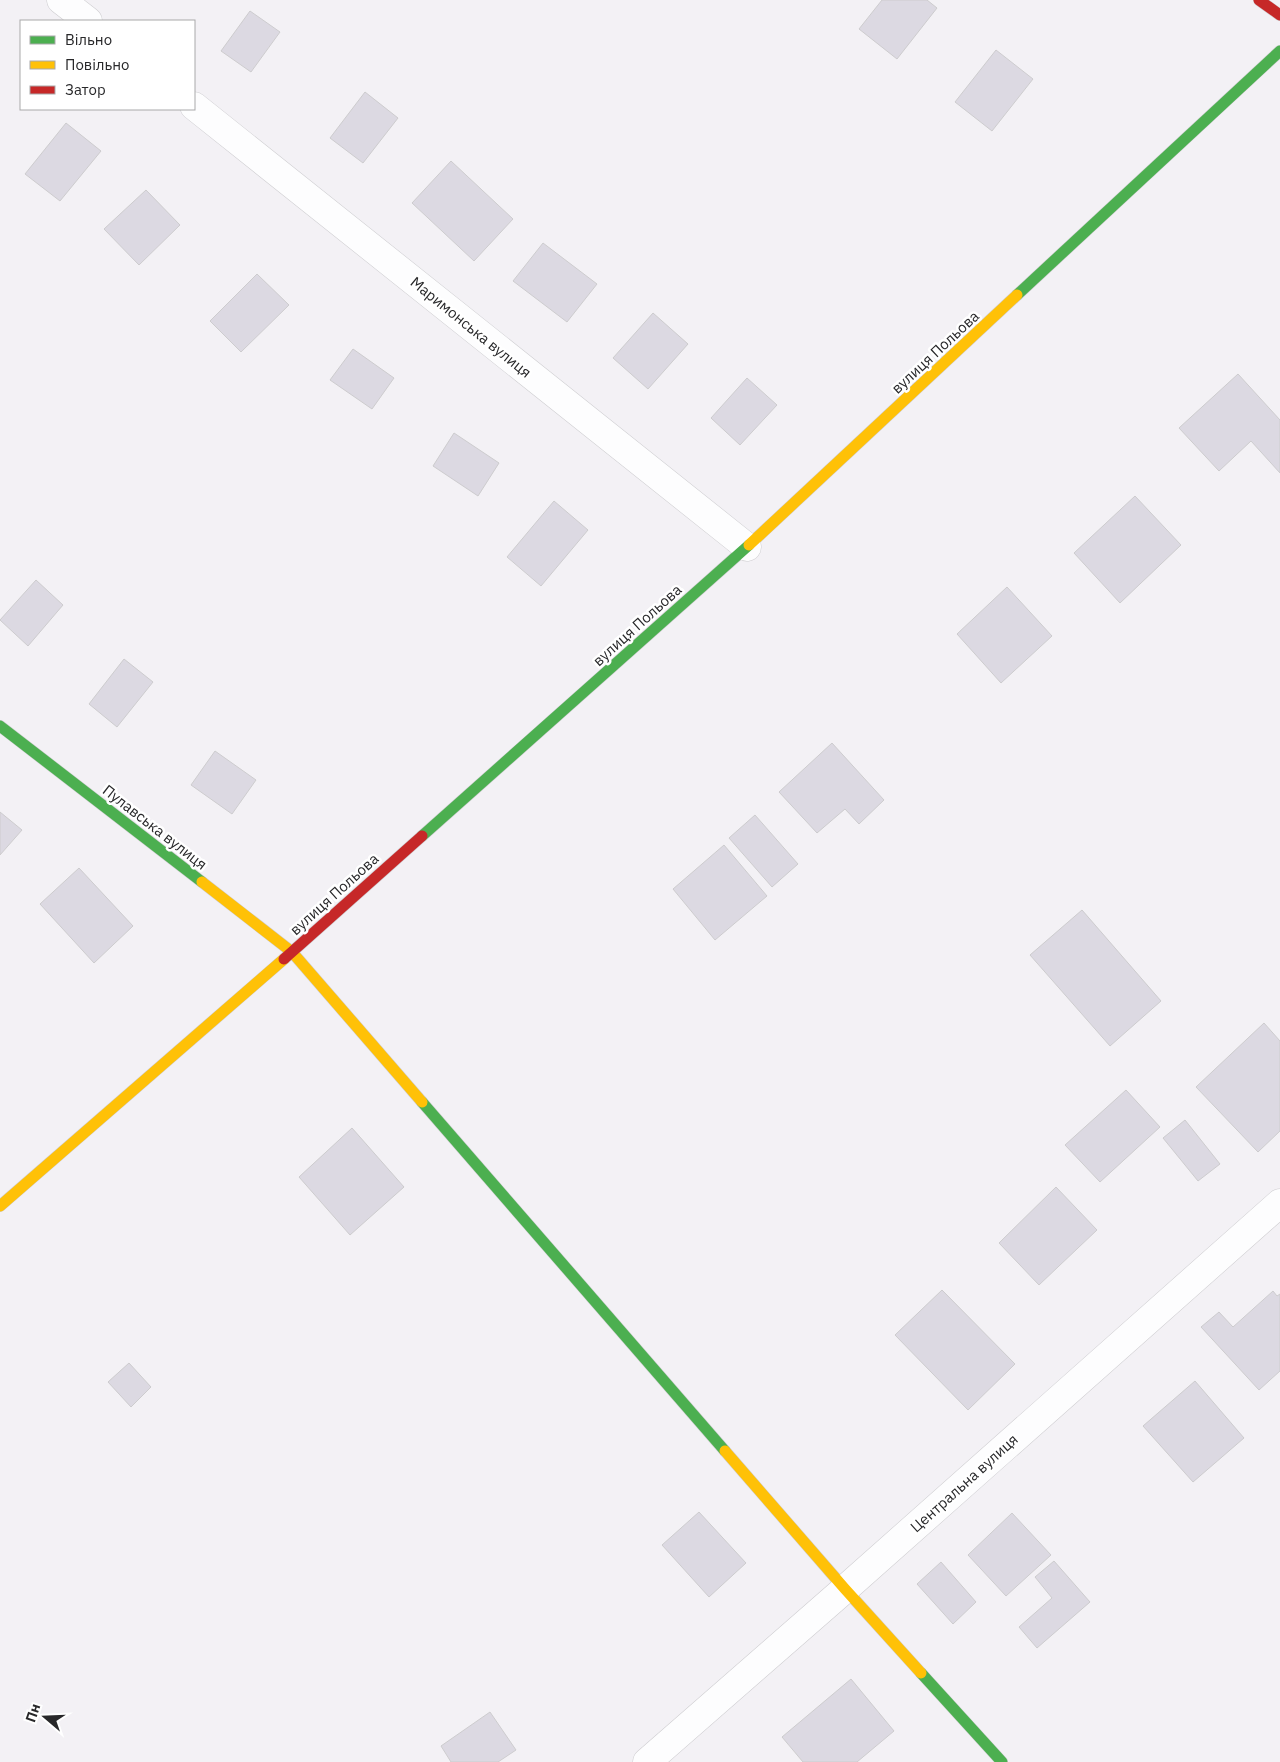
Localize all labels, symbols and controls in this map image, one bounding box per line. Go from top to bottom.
legend [20,20,195,110]
text: Вільно [65,30,112,49]
text: Повільно [65,55,129,74]
text: Затор [65,80,106,99]
street label: Маримонська вулиця [407,272,535,382]
street label: вулиця Польова [887,306,983,398]
street label: вулиця Польова [589,580,685,670]
street label: Пулавська вулиця [99,780,211,874]
street label: вулиця Польова [286,849,382,939]
street label: Центральна вулиця [906,1430,1022,1536]
north arrow [20,1692,70,1742]
text: Пн [21,1701,44,1724]

